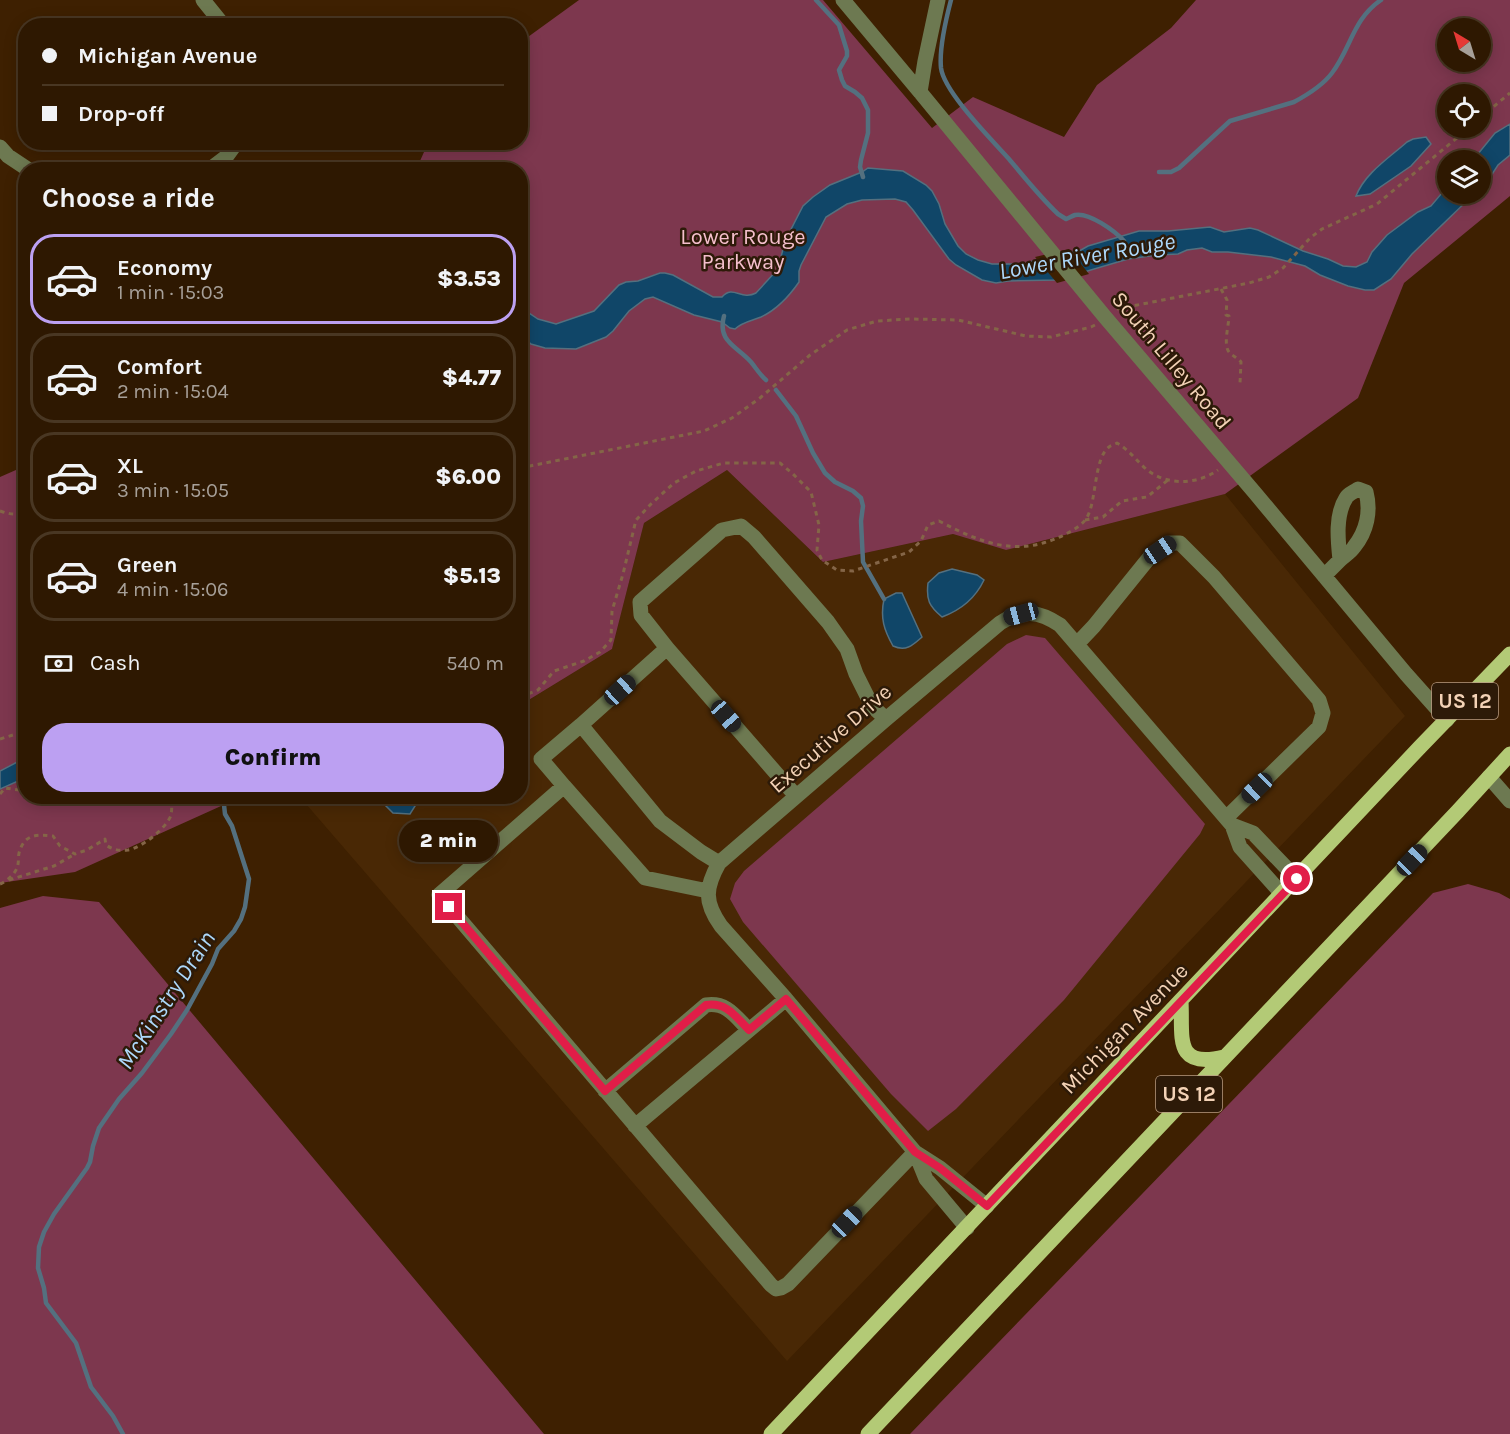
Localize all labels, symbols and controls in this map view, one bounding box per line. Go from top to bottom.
north arrow [1437,18,1491,72]
map controls [1437,18,1491,204]
text: Michigan Avenue [78,43,258,69]
button: locate [1437,84,1491,138]
text: Drop-off [78,101,164,127]
button: layers [1437,150,1491,204]
text: Choose a ride [42,182,215,214]
park label: Lower Rouge Parkway [680,224,806,275]
water label: Lower River Rouge [997,227,1177,285]
icon: car [45,252,99,306]
text: Economy [117,255,212,281]
text: $3.53 [437,266,501,292]
text: 1 min · 15:03 [117,281,224,304]
street label: South Lilley Road [1106,286,1236,435]
icon: car [45,351,99,405]
text: Comfort [117,354,202,380]
text: $4.77 [442,365,501,391]
text: 2 min · 15:04 [117,380,229,403]
icon: car [45,450,99,504]
text: XL [117,453,143,479]
text: $6.00 [435,464,501,490]
text: 3 min · 15:05 [117,479,229,502]
car [1140,532,1180,568]
icon: car [45,549,99,603]
text: Green [117,552,178,578]
text: $5.13 [443,563,501,589]
text: 4 min · 15:06 [117,578,229,601]
car [1001,601,1041,627]
icon: cash [42,647,75,680]
text: Cash [90,650,140,676]
text: 540 m [446,652,504,675]
car [601,671,639,709]
street label: Executive Drive [764,679,897,799]
road number: US 12 [1432,683,1498,719]
car [707,697,745,735]
button: Confirm [42,723,504,792]
car [1238,769,1276,807]
callout: 2 min [400,820,498,862]
text: 2 min [420,829,477,852]
car [1393,841,1431,879]
route start [1283,865,1310,892]
route end [435,893,462,920]
water label: McKinstry Drain [111,926,221,1074]
street label: Michigan Avenue [1056,958,1194,1100]
road number: US 12 [1156,1076,1222,1112]
car [828,1203,866,1241]

